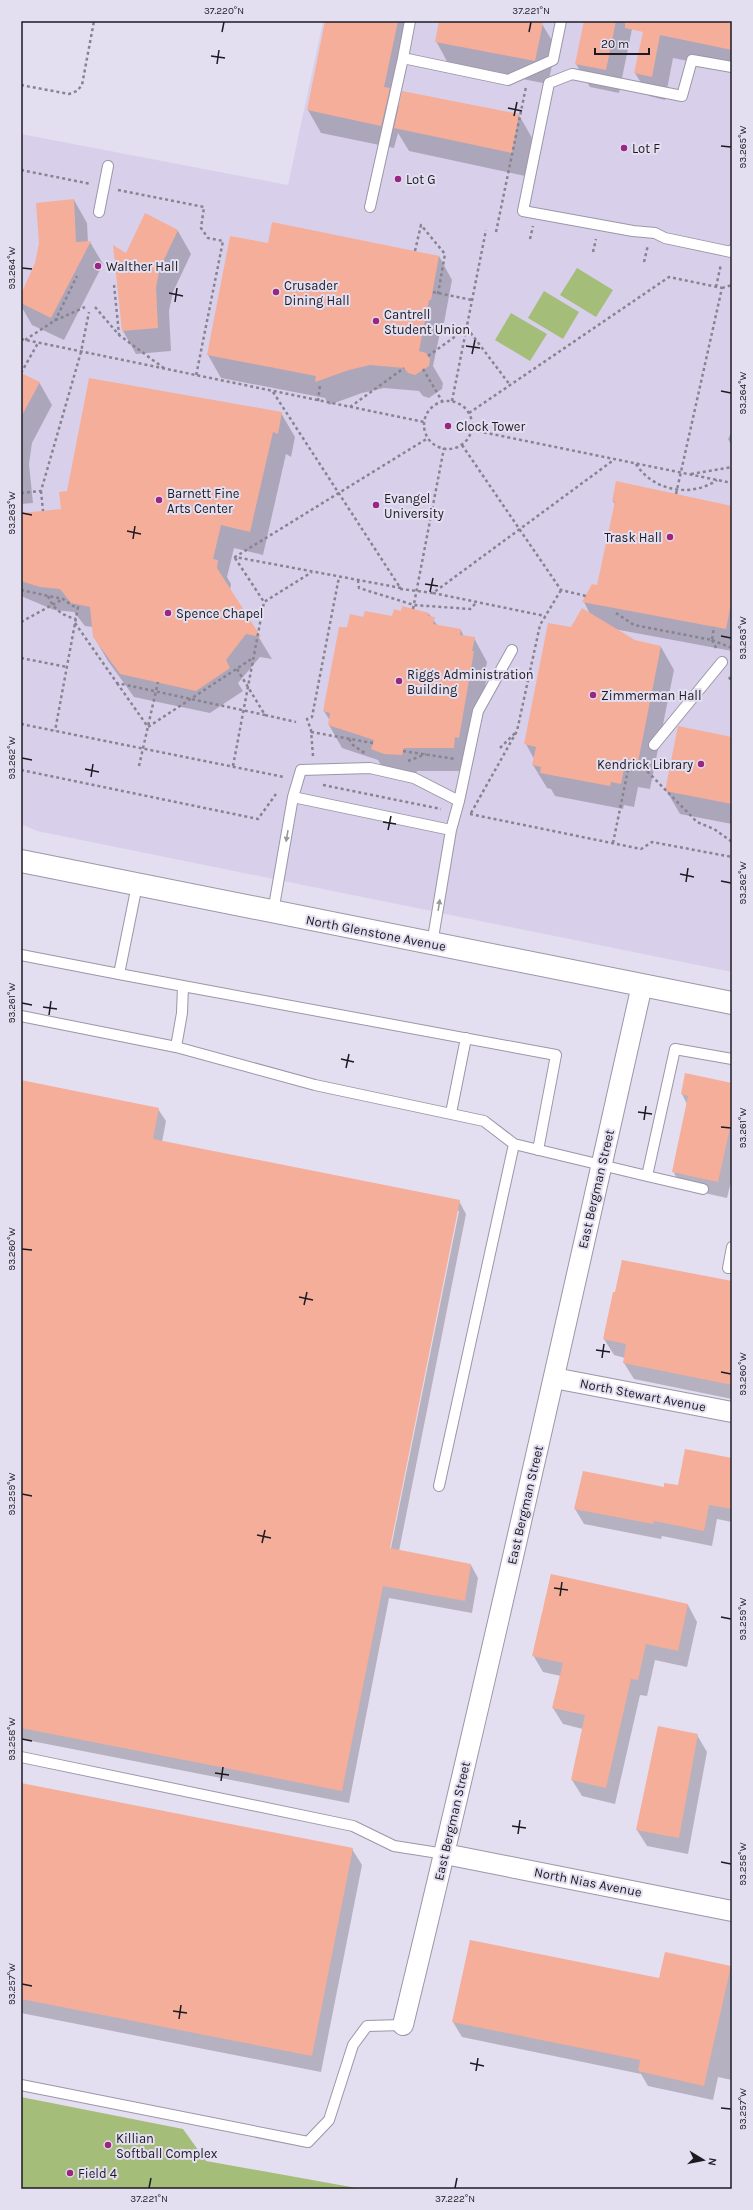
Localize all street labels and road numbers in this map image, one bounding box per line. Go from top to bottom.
street label: North Glenstone Avenue [305,912,448,954]
street label: East Bergman Street [575,1128,617,1250]
street label: North Stewart Avenue [579,1375,708,1415]
street label: East Bergman Street [504,1444,546,1566]
street label: East Bergman Street [431,1760,473,1882]
street label: North Nias Avenue [533,1864,643,1900]

